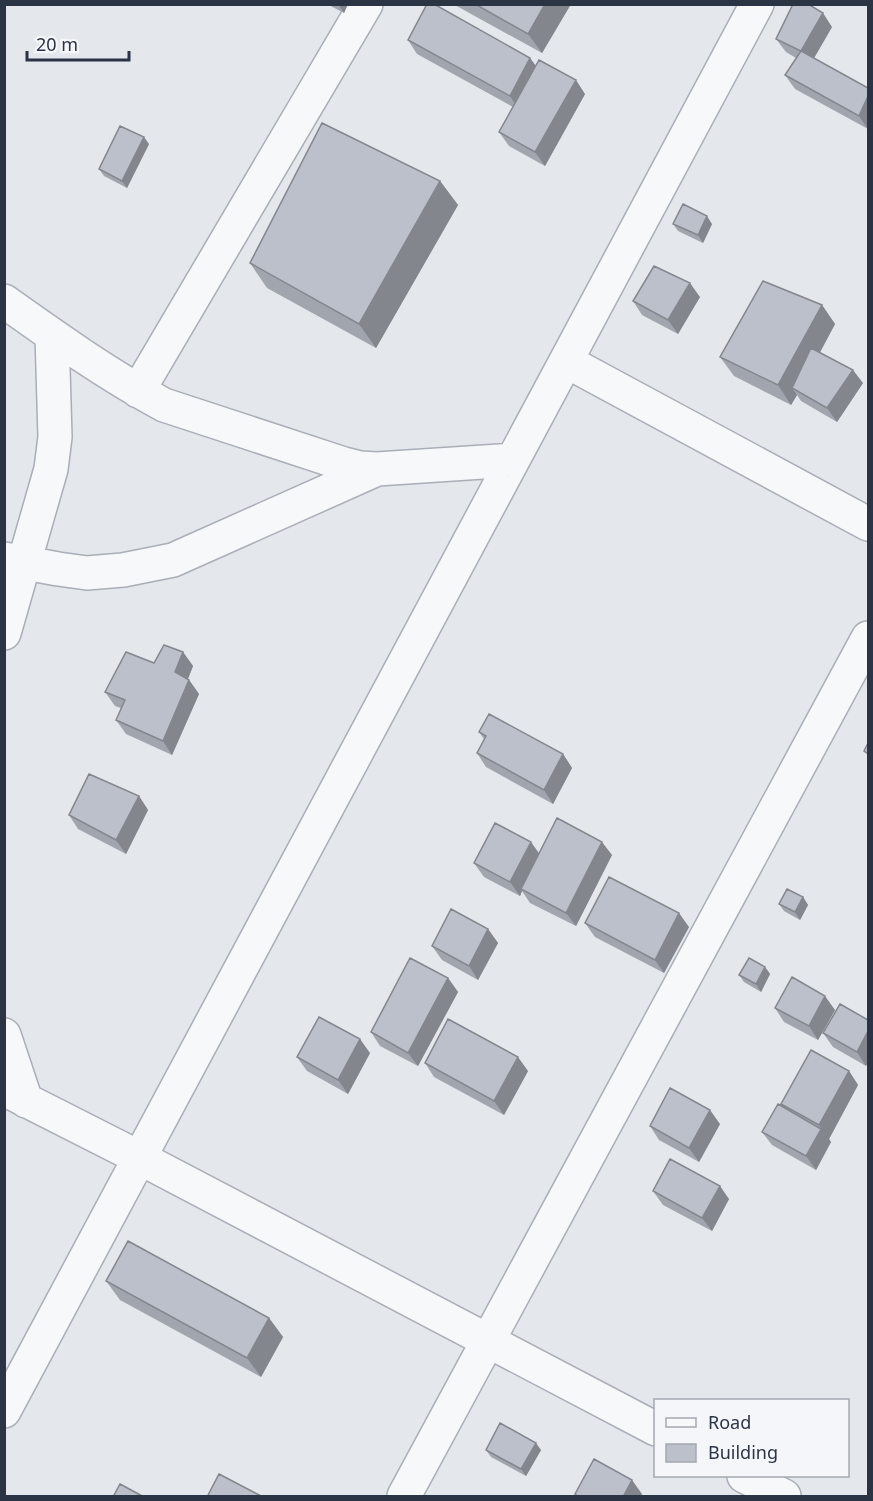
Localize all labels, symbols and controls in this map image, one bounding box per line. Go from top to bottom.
scale bar [27,24,129,62]
text: 20 m [36,32,78,56]
legend [654,1399,849,1477]
text: Road [708,1410,751,1434]
text: Building [708,1440,778,1464]

